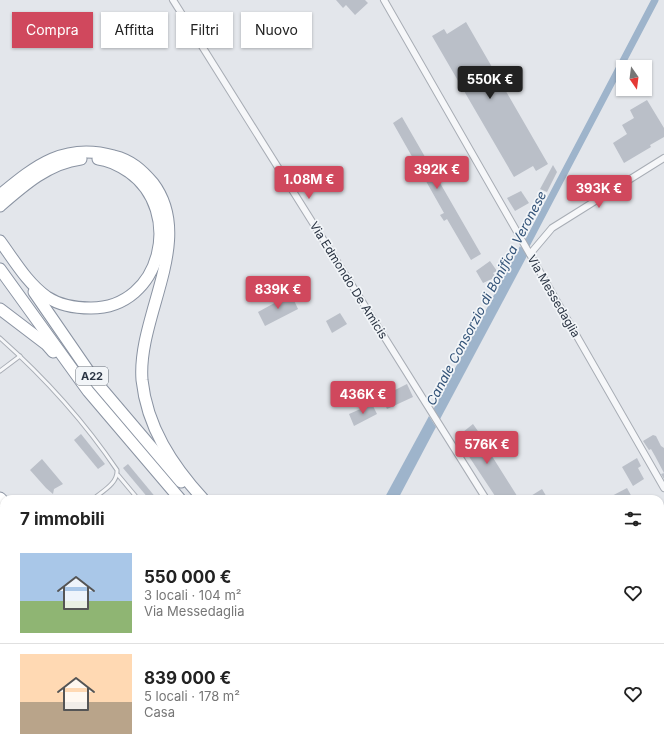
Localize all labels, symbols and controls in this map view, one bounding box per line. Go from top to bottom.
chip: Compra [12,12,93,48]
chip: Affitta [101,12,168,48]
chip: Filtri [176,12,233,48]
chip: Nuovo [241,12,312,48]
north arrow [616,60,652,96]
map controls [616,60,652,96]
pin: 550K € [457,66,523,100]
text: 550K € [467,71,513,87]
pin: 392K € [404,156,470,190]
text: 392K € [414,161,460,177]
pin: 1.08M € [272,166,346,200]
text: 1.08M € [284,171,334,187]
pin: 393K € [566,175,632,209]
text: 393K € [576,180,622,196]
water label: Canale Consorzio di Bonifica Veronese [422,188,550,408]
street label: Via Edmondo De Amicis [307,219,391,341]
street label: Via Messedaglia [524,252,584,340]
pin: 839K € [245,276,311,310]
text: 839K € [255,281,301,297]
road number: A22 [76,367,108,385]
pin: 436K € [330,381,396,415]
text: 436K € [340,386,386,402]
pin: 576K € [454,431,520,465]
text: 576K € [464,436,510,452]
icon: filters [622,508,644,530]
text: 7 immobili [20,509,105,529]
text: 550 000 € [144,567,231,587]
icon: home [52,569,100,617]
icon: heart [622,582,644,604]
text: 3 locali · 104 m² [144,587,242,603]
text: Via Messedaglia [144,603,245,619]
text: 839 000 € [144,668,231,688]
icon: home [52,670,100,718]
icon: heart [622,683,644,705]
text: 5 locali · 178 m² [144,688,240,704]
text: Casa [144,704,175,720]

